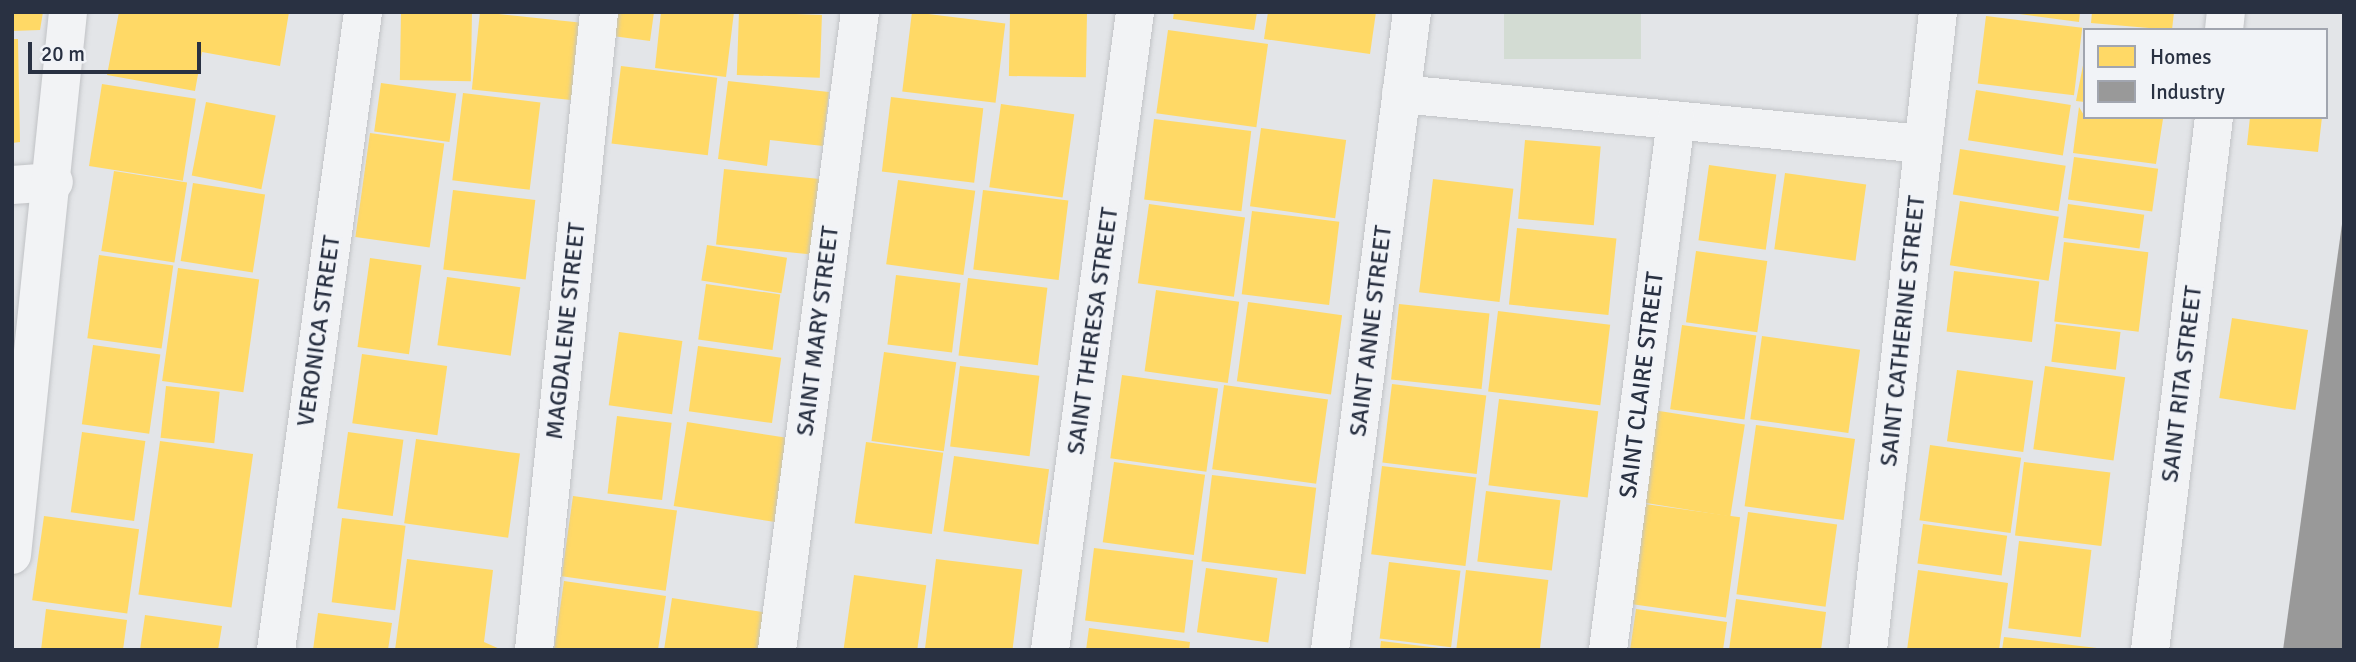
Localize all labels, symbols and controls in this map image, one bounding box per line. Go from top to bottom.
scale bar [32,28,205,72]
legend [2083,28,2328,119]
text: 20 m [41,41,85,67]
text: Homes [2150,44,2212,70]
text: Industry [2150,79,2225,105]
street label: SAINT CATHERINE STREET [1874,194,1932,468]
street label: SAINT THERESA STREET [1061,206,1125,456]
street label: MAGDALENE STREET [540,221,592,441]
street label: SAINT MARY STREET [791,224,845,438]
street label: SAINT ANNE STREET [1344,224,1398,438]
street label: VERONICA STREET [291,233,347,429]
street label: SAINT CLAIRE STREET [1614,270,1670,500]
street label: SAINT RITA STREET [2156,284,2208,484]

